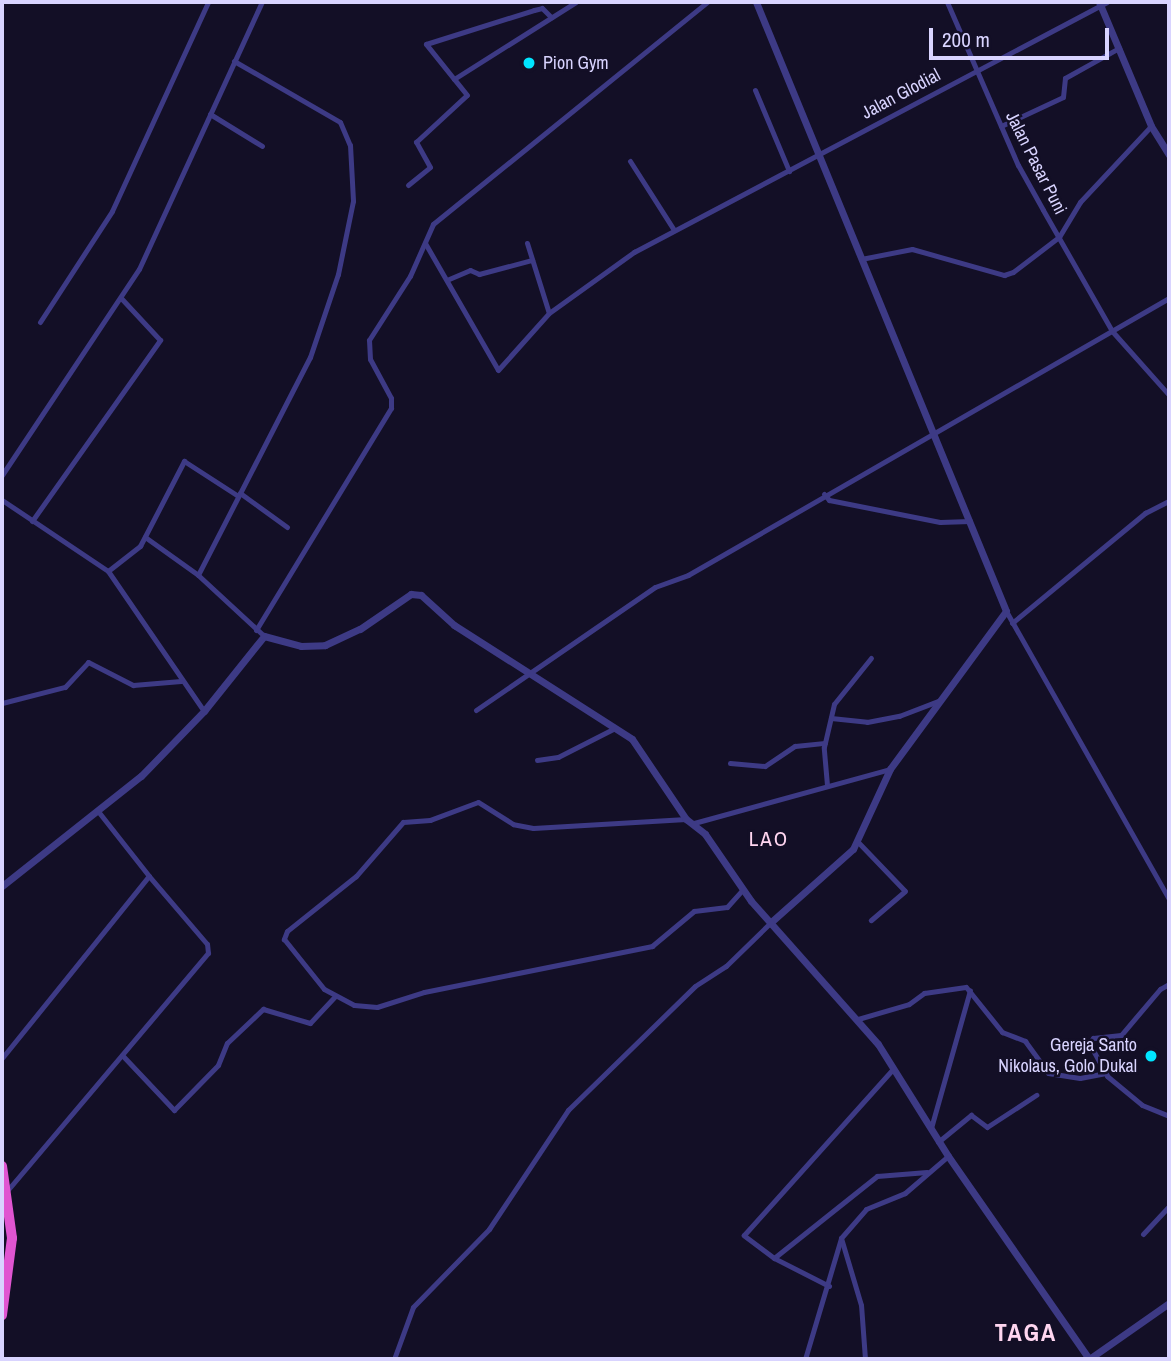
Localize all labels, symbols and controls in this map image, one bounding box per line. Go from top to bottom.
scale bar [933,14,1113,58]
text: 200 m [942,25,990,54]
place label: Pion Gym [543,52,609,74]
marker: Pion Gym [521,55,537,71]
street label: Jalan Glodial [858,64,944,124]
street label: Jalan Pasar Puni [1001,108,1071,218]
district label: LAO [749,826,789,852]
place label: Gereja Santo Nikolaus, Golo Dukal [998,1035,1137,1078]
marker: Gereja Santo Nikolaus, Golo Dukal [1143,1048,1159,1064]
district label: TAGA [995,1319,1057,1347]

